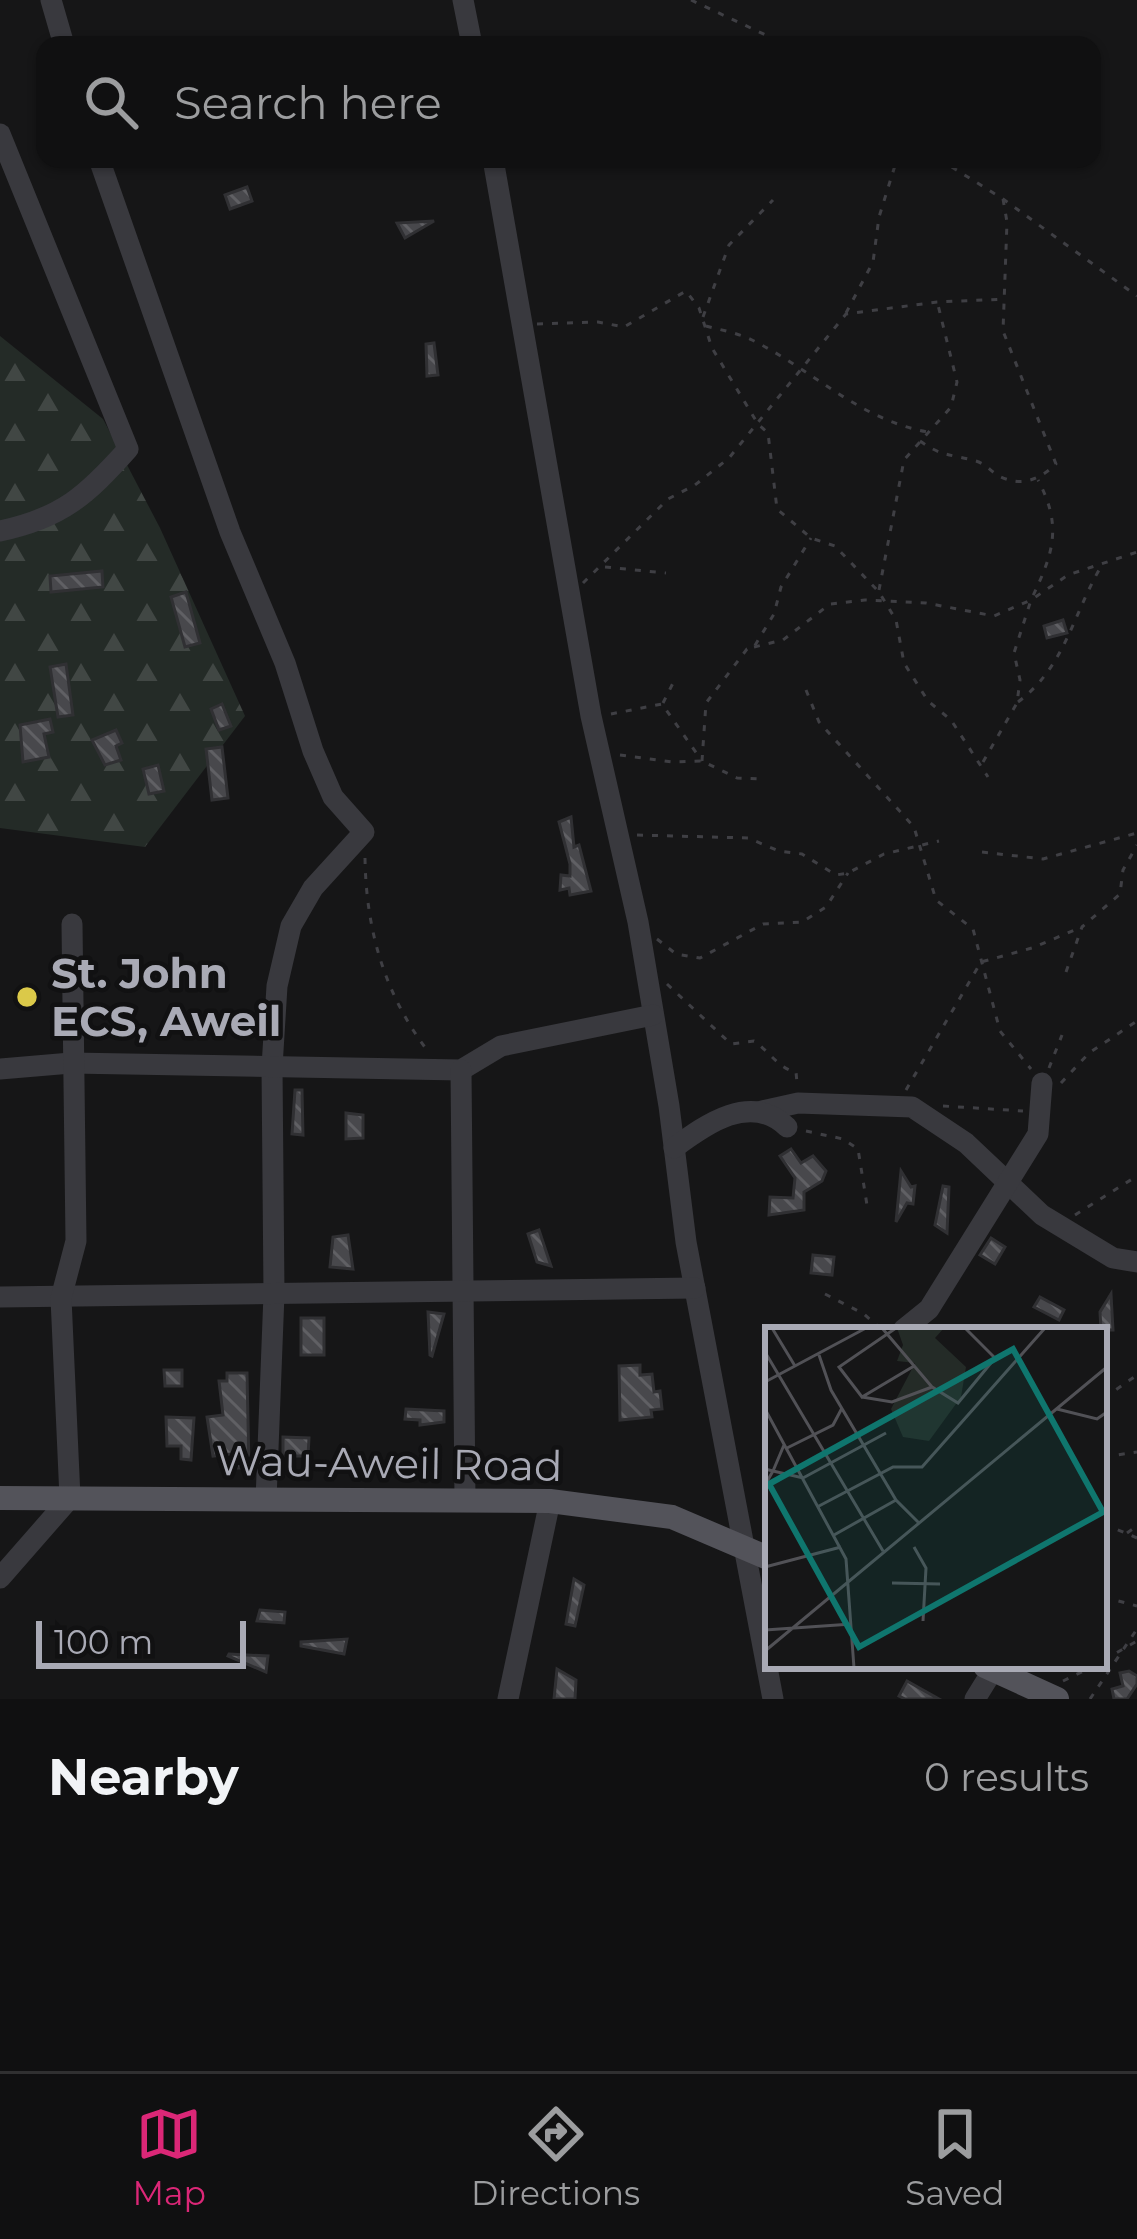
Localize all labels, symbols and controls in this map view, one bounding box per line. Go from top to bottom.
search box [36,36,1101,168]
icon: search [78,69,144,135]
text: Search here [174,75,442,130]
place label: St. John ECS, Aweil [51,947,281,1047]
marker: St. John ECS, Aweil [14,984,40,1010]
inset map [765,1327,1107,1669]
street label: Wau-Aweil Road [215,1434,563,1492]
scale bar [36,1615,246,1668]
text: 100 m [54,1622,153,1662]
text: Nearby [48,1746,239,1808]
text: 0 results [924,1753,1089,1801]
tab: Map [133,2101,206,2213]
tab: Directions [471,2101,640,2213]
tab: Saved [905,2101,1004,2213]

